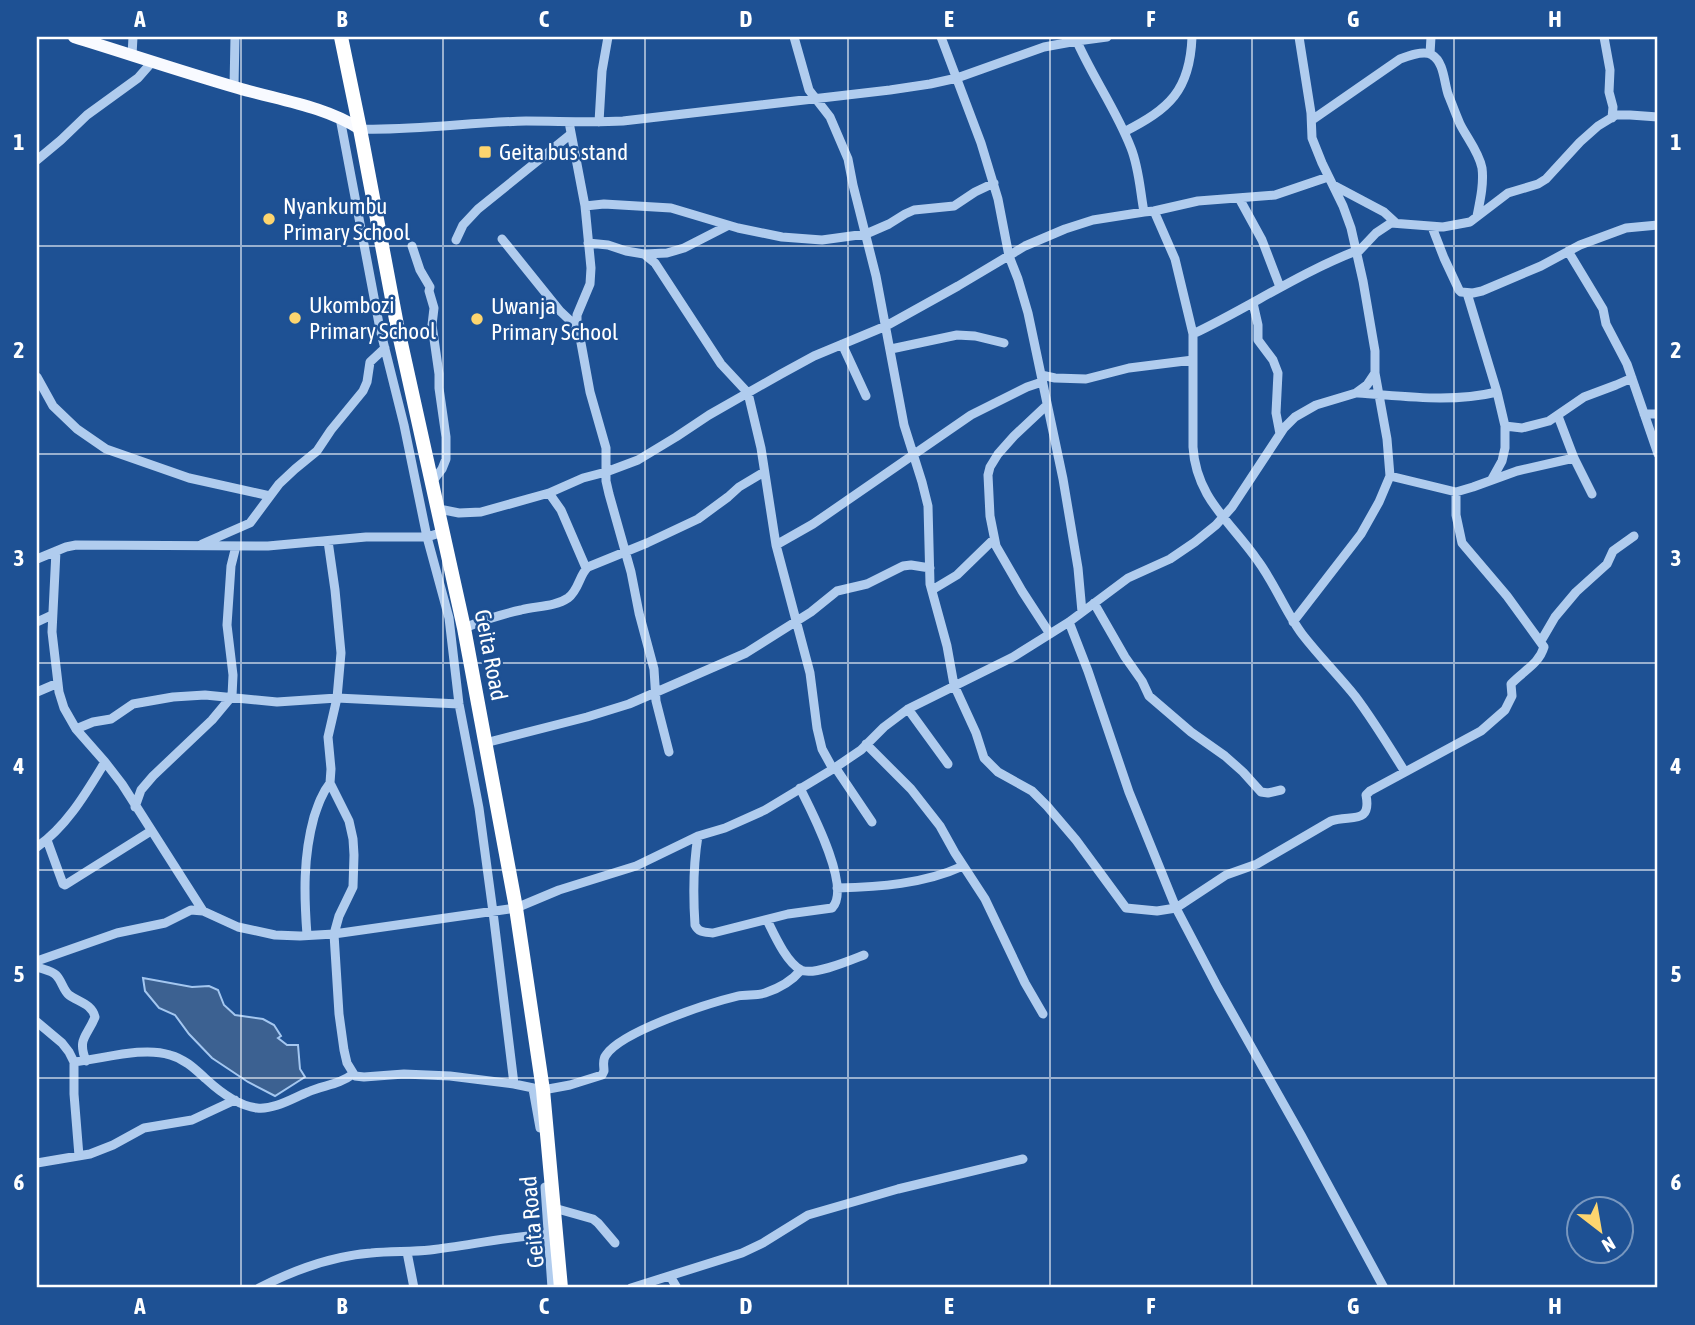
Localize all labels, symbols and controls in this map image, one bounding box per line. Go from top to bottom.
text: A [133,6,146,32]
text: B [337,6,348,32]
text: C [539,6,550,32]
text: D [740,6,753,32]
text: E [944,6,954,32]
text: F [1146,6,1156,32]
text: G [1347,6,1359,32]
text: H [1548,6,1562,32]
text: 1 [14,129,25,155]
text: 1 [1671,129,1682,155]
place label: Geita bus stand [499,139,628,165]
marker: Geita bus stand [477,144,493,160]
place label: Nyankumbu Primary School [283,193,410,245]
marker: Nyankumbu Primary School [261,211,277,227]
place label: Ukombozi Primary School [309,292,436,344]
place label: Uwanja Primary School [491,293,618,345]
marker: Ukombozi Primary School [287,310,303,326]
marker: Uwanja Primary School [469,311,485,327]
text: 2 [14,337,24,363]
text: 2 [1671,337,1681,363]
text: 3 [14,545,24,571]
text: 3 [1671,545,1681,571]
street label: Geita Road [469,607,513,703]
text: 4 [13,753,25,779]
text: 4 [1670,753,1682,779]
text: 5 [14,961,25,987]
text: 5 [1671,961,1682,987]
text: 6 [14,1169,25,1195]
text: 6 [1671,1169,1682,1195]
street label: Geita Road [515,1175,549,1269]
north arrow [1566,1196,1636,1266]
text: N [1598,1232,1619,1257]
text: A [133,1293,146,1319]
text: B [337,1293,348,1319]
text: C [539,1293,550,1319]
text: D [740,1293,753,1319]
text: E [944,1293,954,1319]
text: F [1146,1293,1156,1319]
text: G [1347,1293,1359,1319]
text: H [1548,1293,1562,1319]

